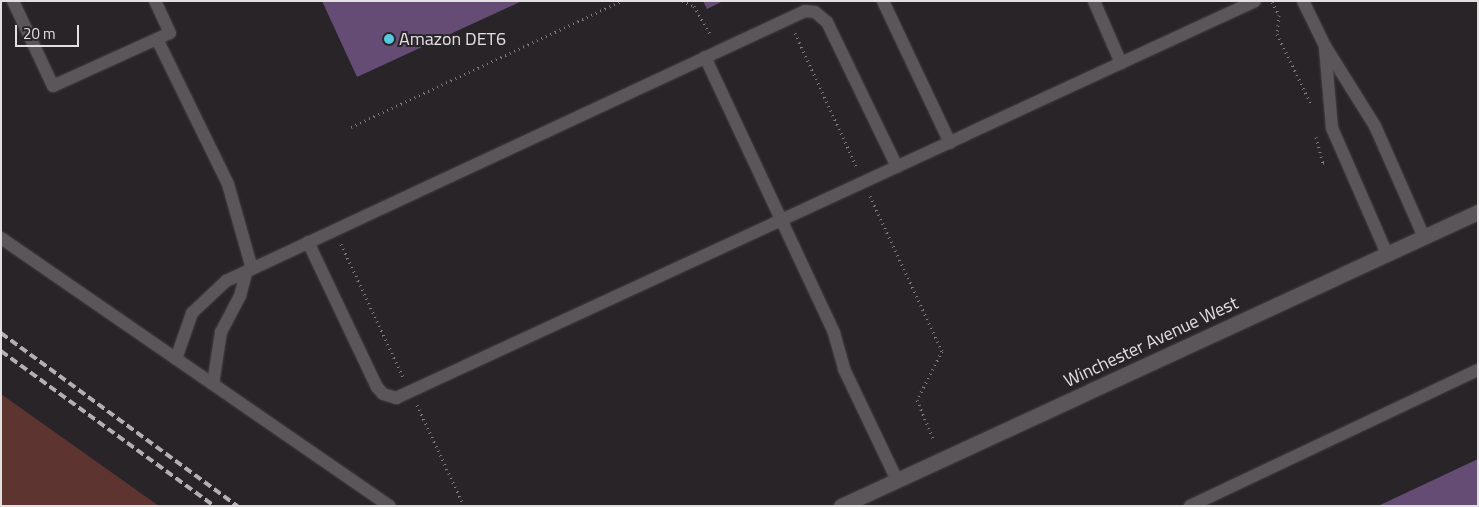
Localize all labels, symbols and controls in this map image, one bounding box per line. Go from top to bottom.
scale bar [18,15,81,47]
text: 20 m [23,22,56,45]
place label: Amazon DET6 [399,28,506,50]
marker: Amazon DET6 [383,33,395,45]
street label: Winchester Avenue West [1060,292,1242,392]

